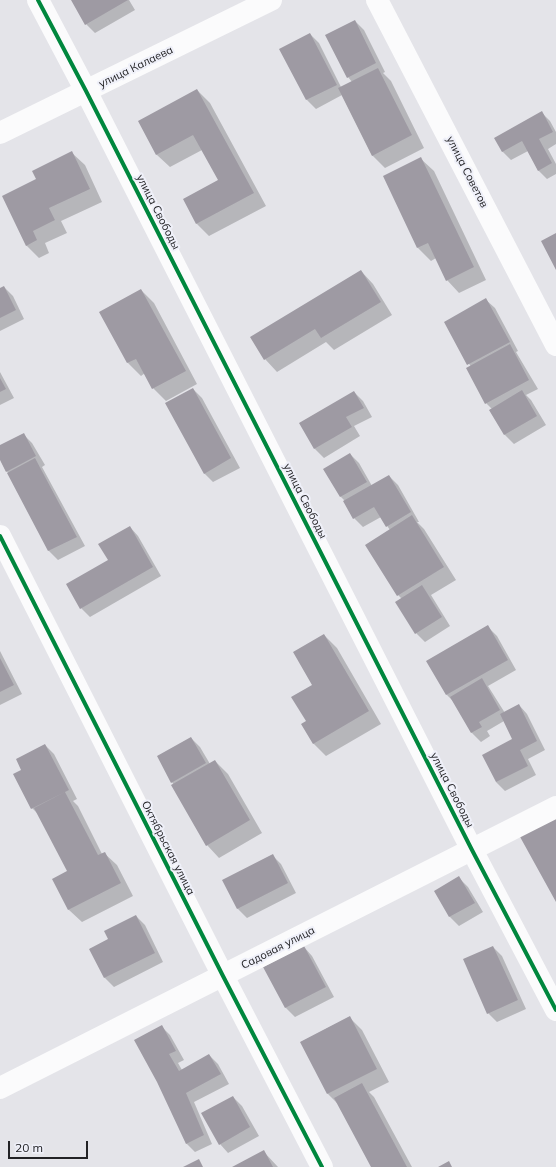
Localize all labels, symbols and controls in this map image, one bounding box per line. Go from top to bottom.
street label: улица Калаева [97,43,175,91]
street label: улица Советов [443,134,491,210]
street label: улица Свободы [133,172,183,252]
street label: улица Свободы [280,461,330,541]
street label: улица Свободы [427,750,477,830]
street label: Октябрьская улица [139,799,197,897]
street label: Садовая улица [239,924,317,972]
scale bar [10,1133,90,1159]
text: 20 m [15,1140,43,1155]

